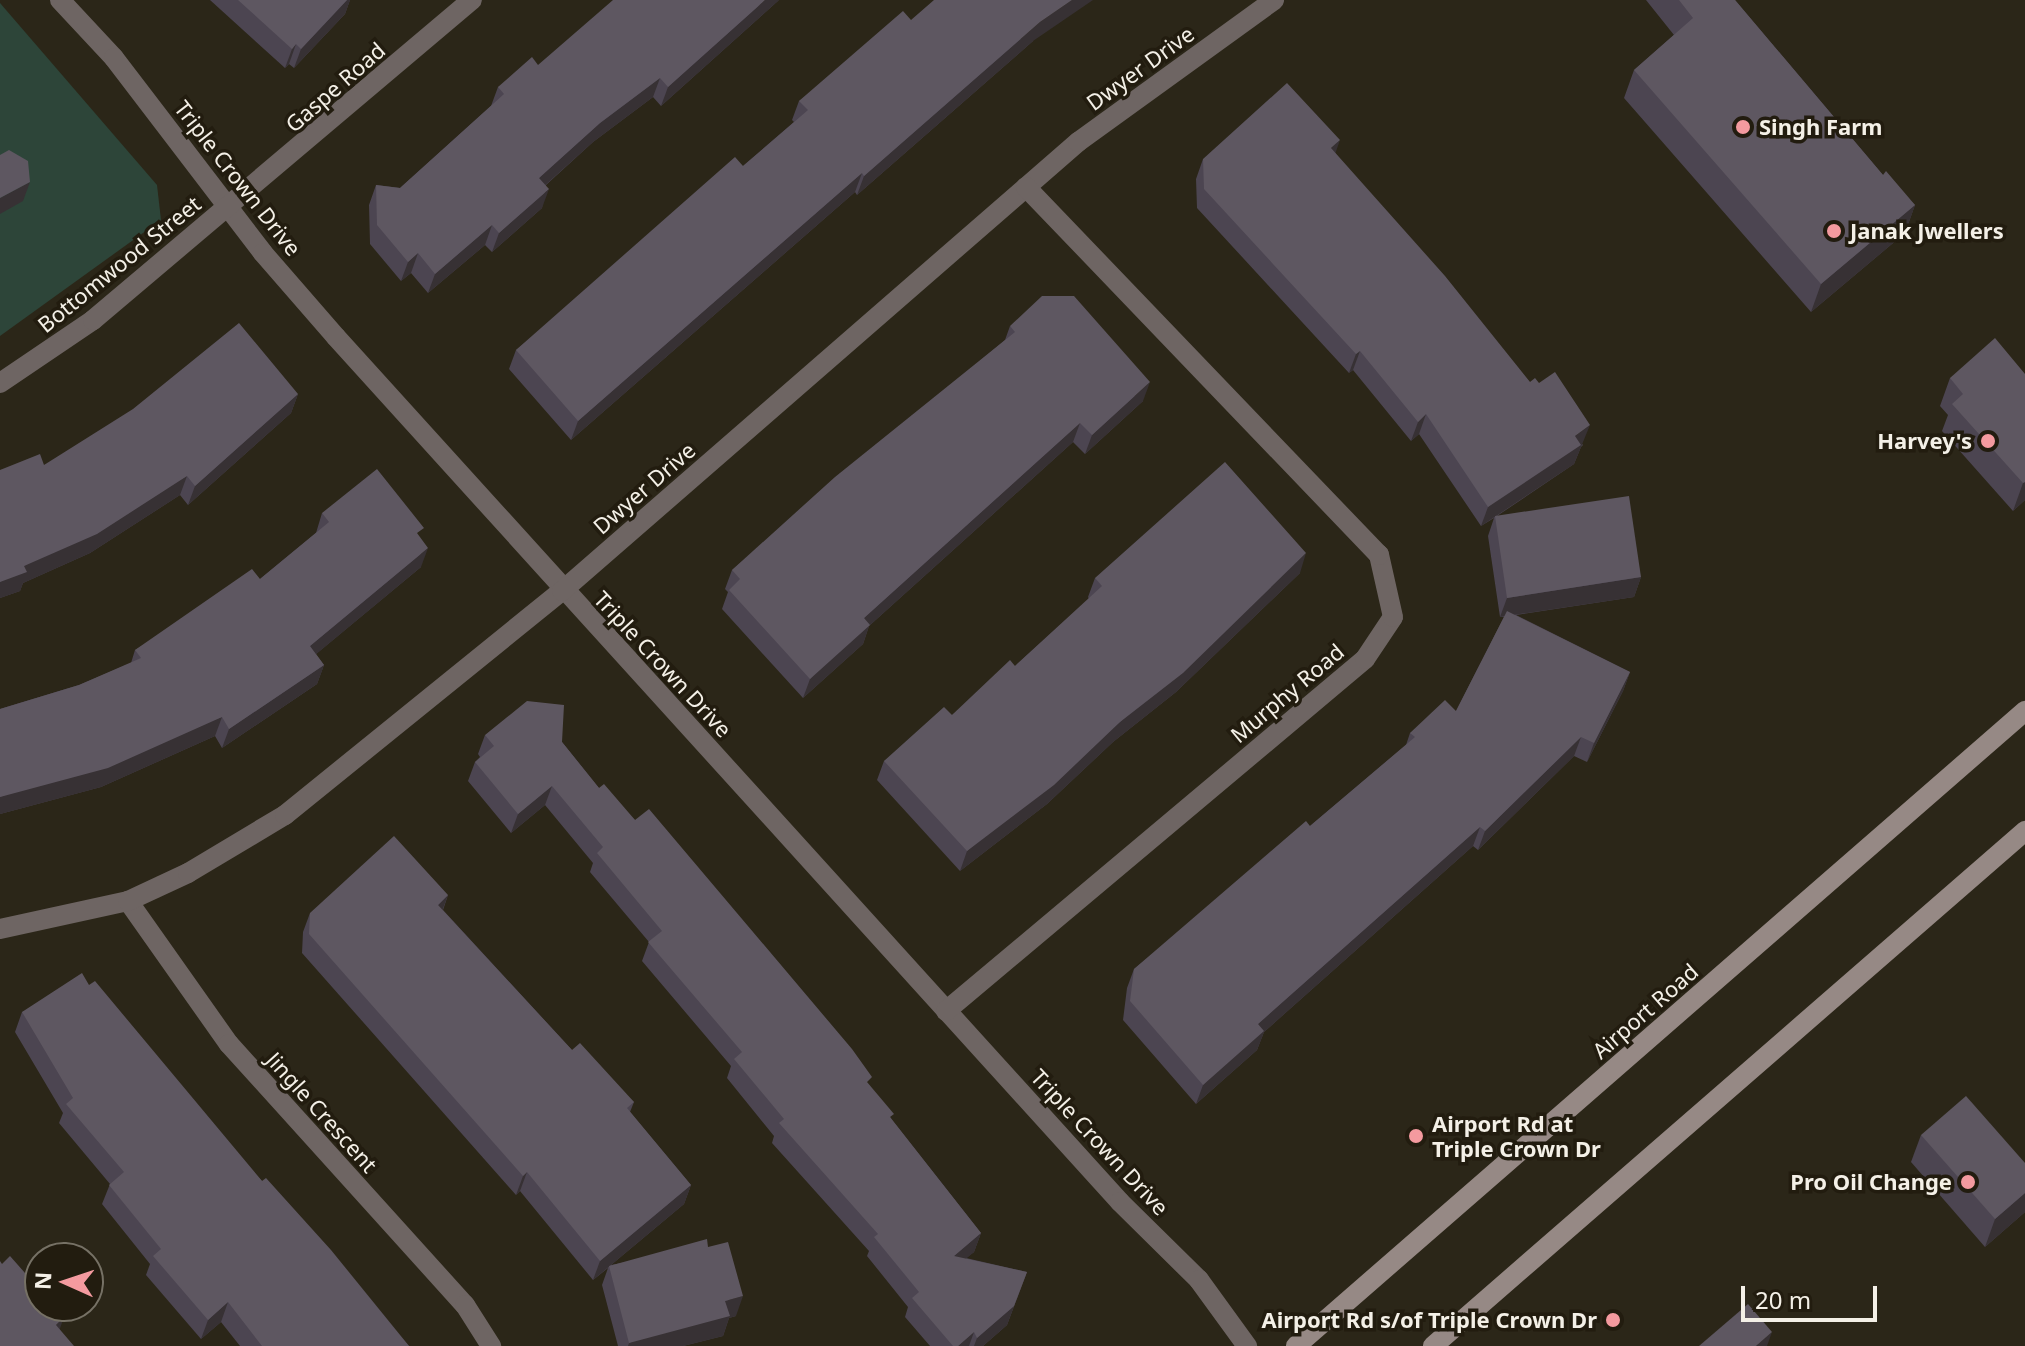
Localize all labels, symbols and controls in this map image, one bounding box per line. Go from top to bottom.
street label: Dwyer Drive [1081,20,1199,116]
street label: Gaspe Road [280,37,390,137]
street label: Triple Crown Drive [169,95,307,261]
place label: Singh Farm [1759,114,1882,140]
marker: Singh Farm [1734,118,1752,136]
street label: Bottomwood Street [32,190,206,338]
place label: Janak Jwellers [1850,218,2004,244]
marker: Janak Jwellers [1825,222,1843,240]
place label: Harvey's [1877,428,1972,454]
marker: Harvey's [1979,432,1997,450]
street label: Dwyer Drive [588,437,700,539]
street label: Triple Crown Drive [589,586,737,742]
street label: Murphy Road [1225,638,1349,748]
street label: Airport Road [1587,958,1703,1064]
street label: Jingle Crescent [261,1046,383,1178]
street label: Triple Crown Drive [1026,1064,1174,1220]
place label: Airport Rd at Triple Crown Dr [1432,1110,1601,1162]
marker: Airport Rd at Triple Crown Dr [1407,1127,1425,1145]
place label: Pro Oil Change [1790,1169,1952,1195]
marker: Pro Oil Change [1959,1173,1977,1191]
north arrow [24,1242,104,1322]
scale bar [1745,1270,1881,1320]
text: N [27,1271,57,1291]
text: 20 m [1755,1283,1811,1316]
place label: Airport Rd s/of Triple Crown Dr [1261,1307,1597,1333]
marker: Airport Rd s/of Triple Crown Dr [1604,1311,1622,1329]

